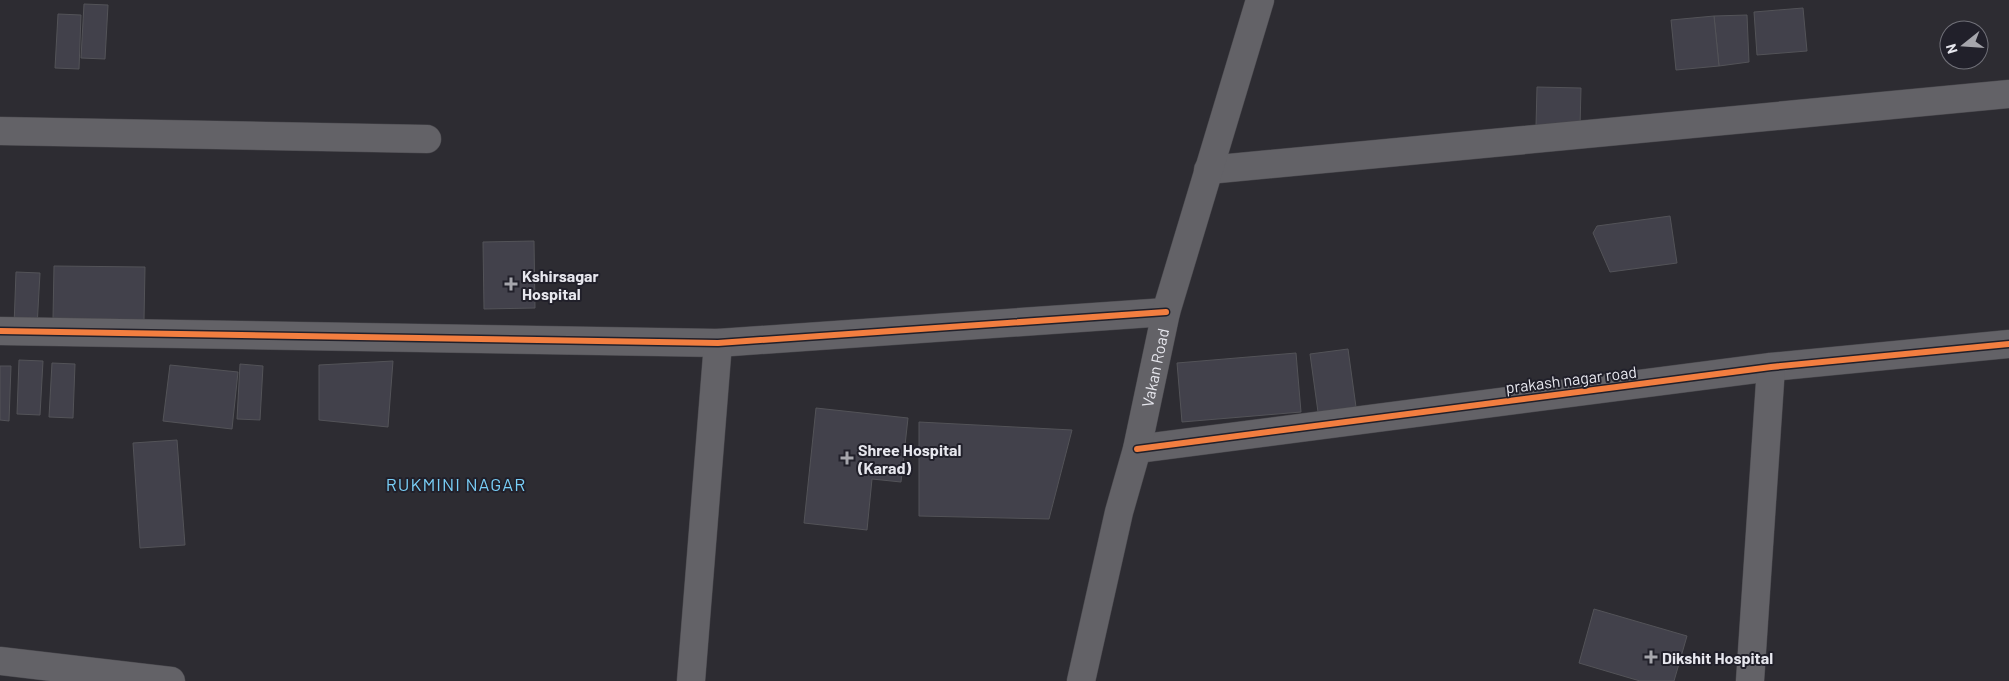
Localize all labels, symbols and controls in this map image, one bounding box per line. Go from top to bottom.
north arrow [1939,20,1989,70]
text: N [1942,42,1961,56]
place label: Kshirsagar Hospital [522,266,599,303]
marker: Kshirsagar Hospital [504,277,518,291]
street label: Vakan Road [1137,326,1172,409]
street label: prakash nagar road [1504,362,1638,396]
place label: Shree Hospital (Karad) [857,440,962,477]
marker: Shree Hospital (Karad) [840,451,854,465]
district label: RUKMINI NAGAR [386,473,526,495]
place label: Dikshit Hospital [1662,648,1773,667]
marker: Dikshit Hospital [1644,650,1658,664]

